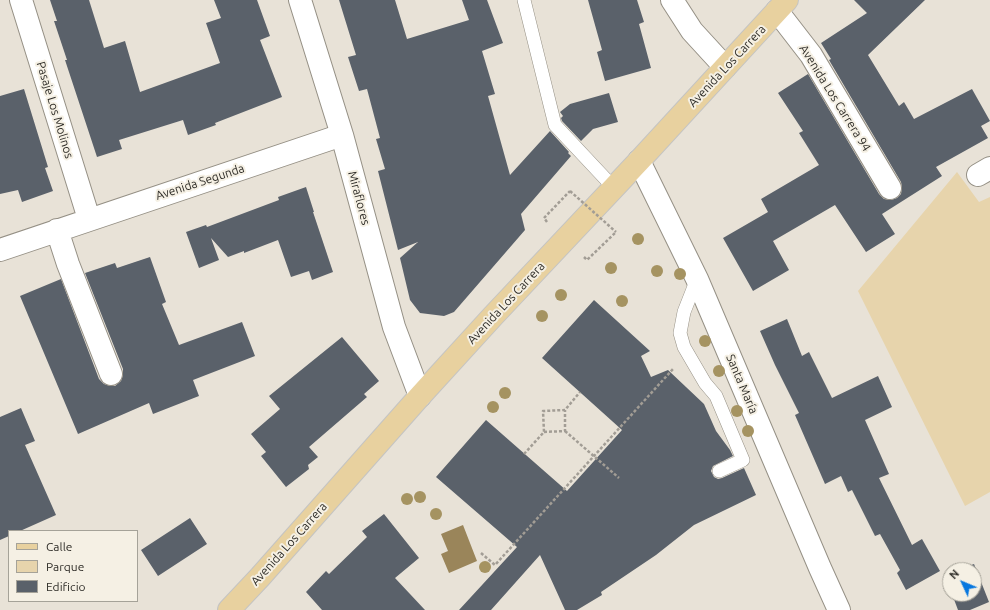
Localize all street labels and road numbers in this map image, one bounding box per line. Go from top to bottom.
street label: Avenida Los Carrera [685,22,769,110]
street label: Avenida Los Carrera 94 [796,42,874,154]
street label: Pasaje Los Molinos [33,60,77,160]
street label: Avenida Segunda [154,161,246,203]
street label: Miraflores [345,170,373,226]
street label: Avenida Los Carrera [464,259,548,347]
street label: Santa María [723,352,761,416]
street label: Avenida Los Carrera [248,499,330,589]

